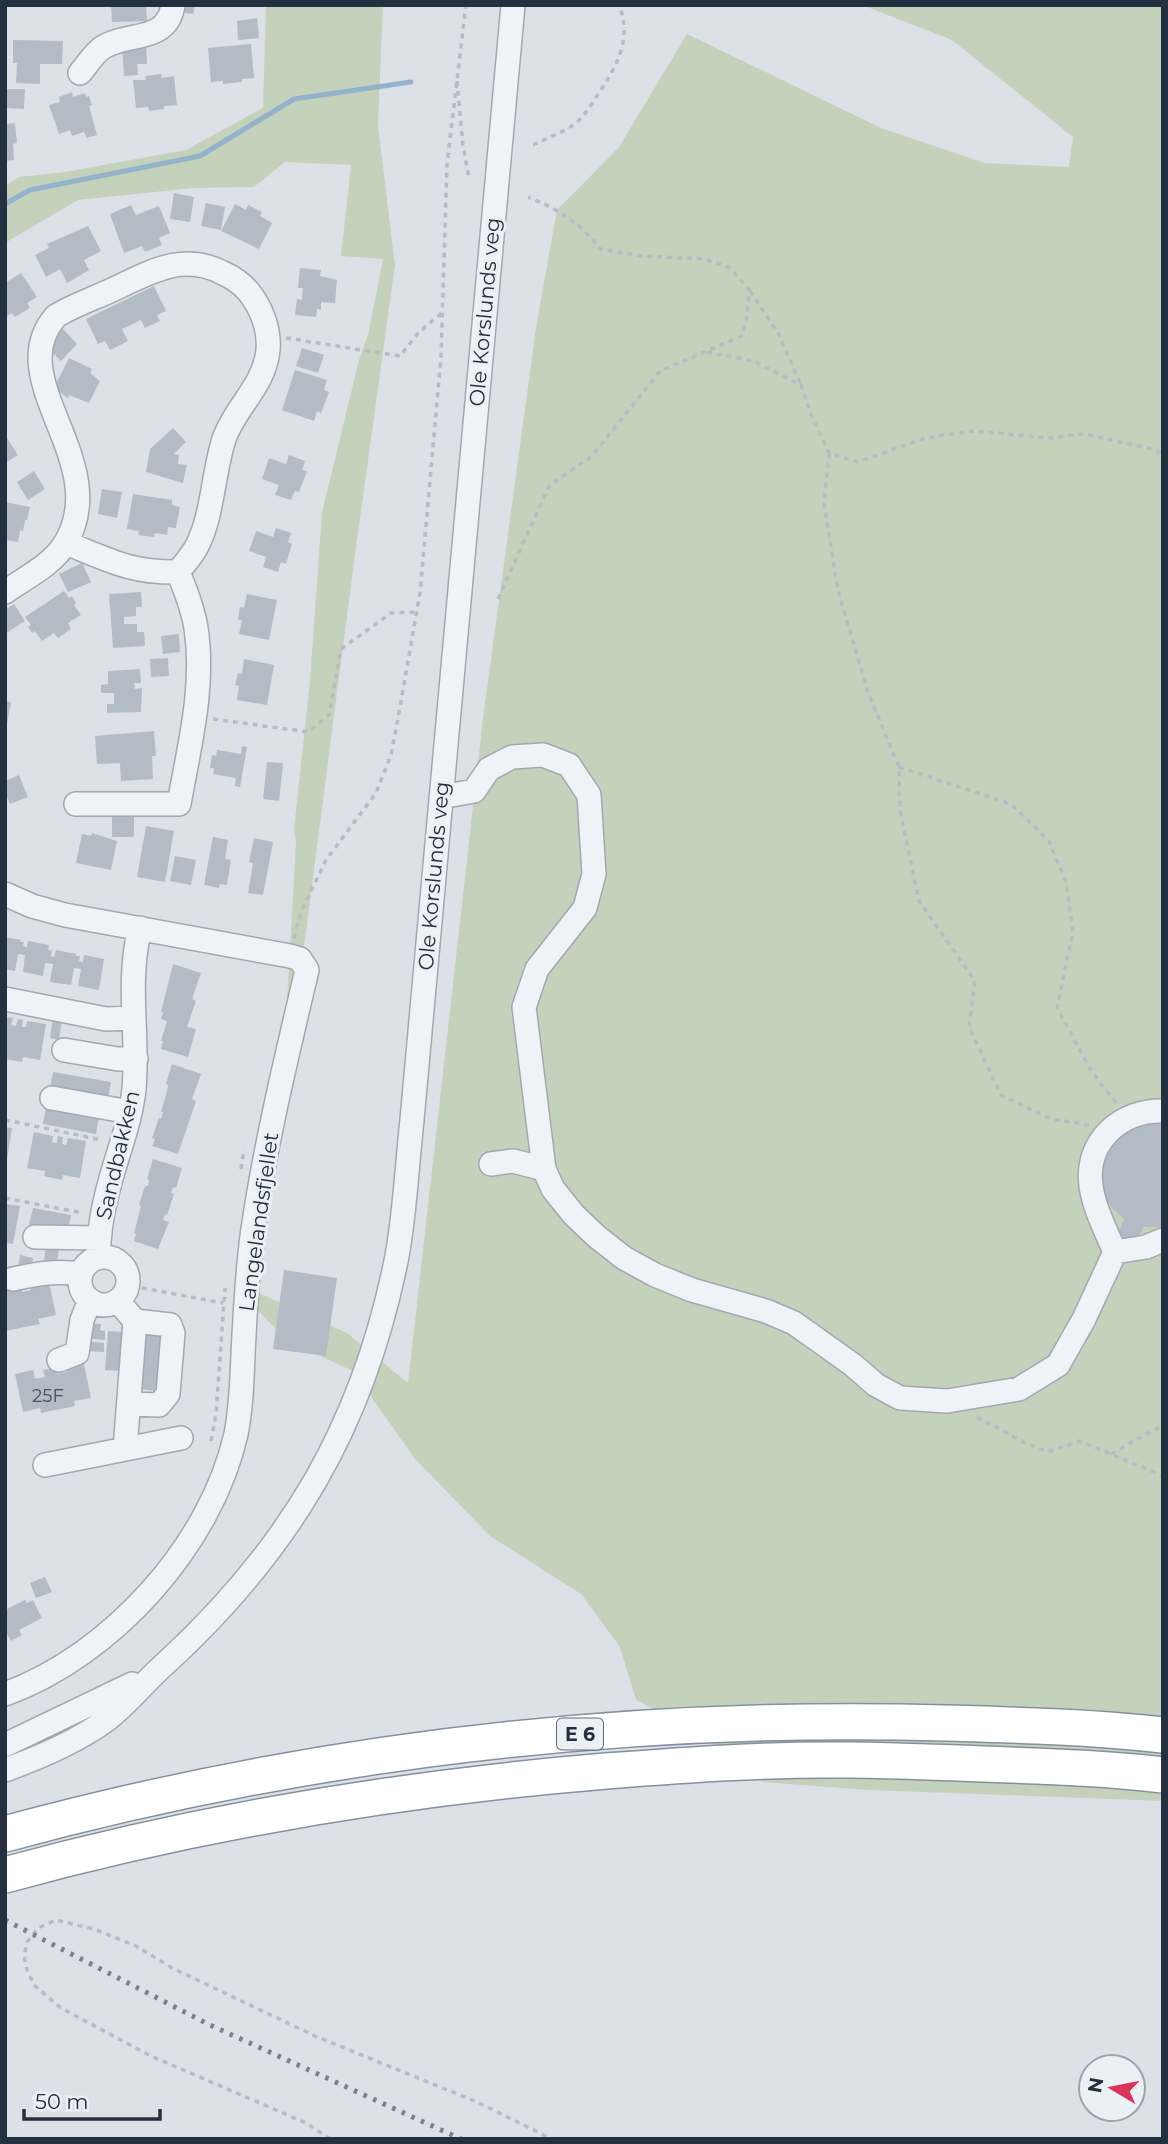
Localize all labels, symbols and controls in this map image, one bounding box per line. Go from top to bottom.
street label: Ole Korslunds veg [464,216,505,408]
street label: Ole Korslunds veg [413,780,454,972]
street label: Sandbakken [91,1088,145,1222]
street label: Langelandsfjellet [234,1131,283,1313]
house number: 25F [32,1385,64,1407]
road number: E 6 [557,1718,603,1750]
north arrow [1077,2053,1147,2123]
text: N [1083,2076,1108,2095]
scale bar [24,2078,161,2122]
text: 50 m [35,2089,89,2114]

